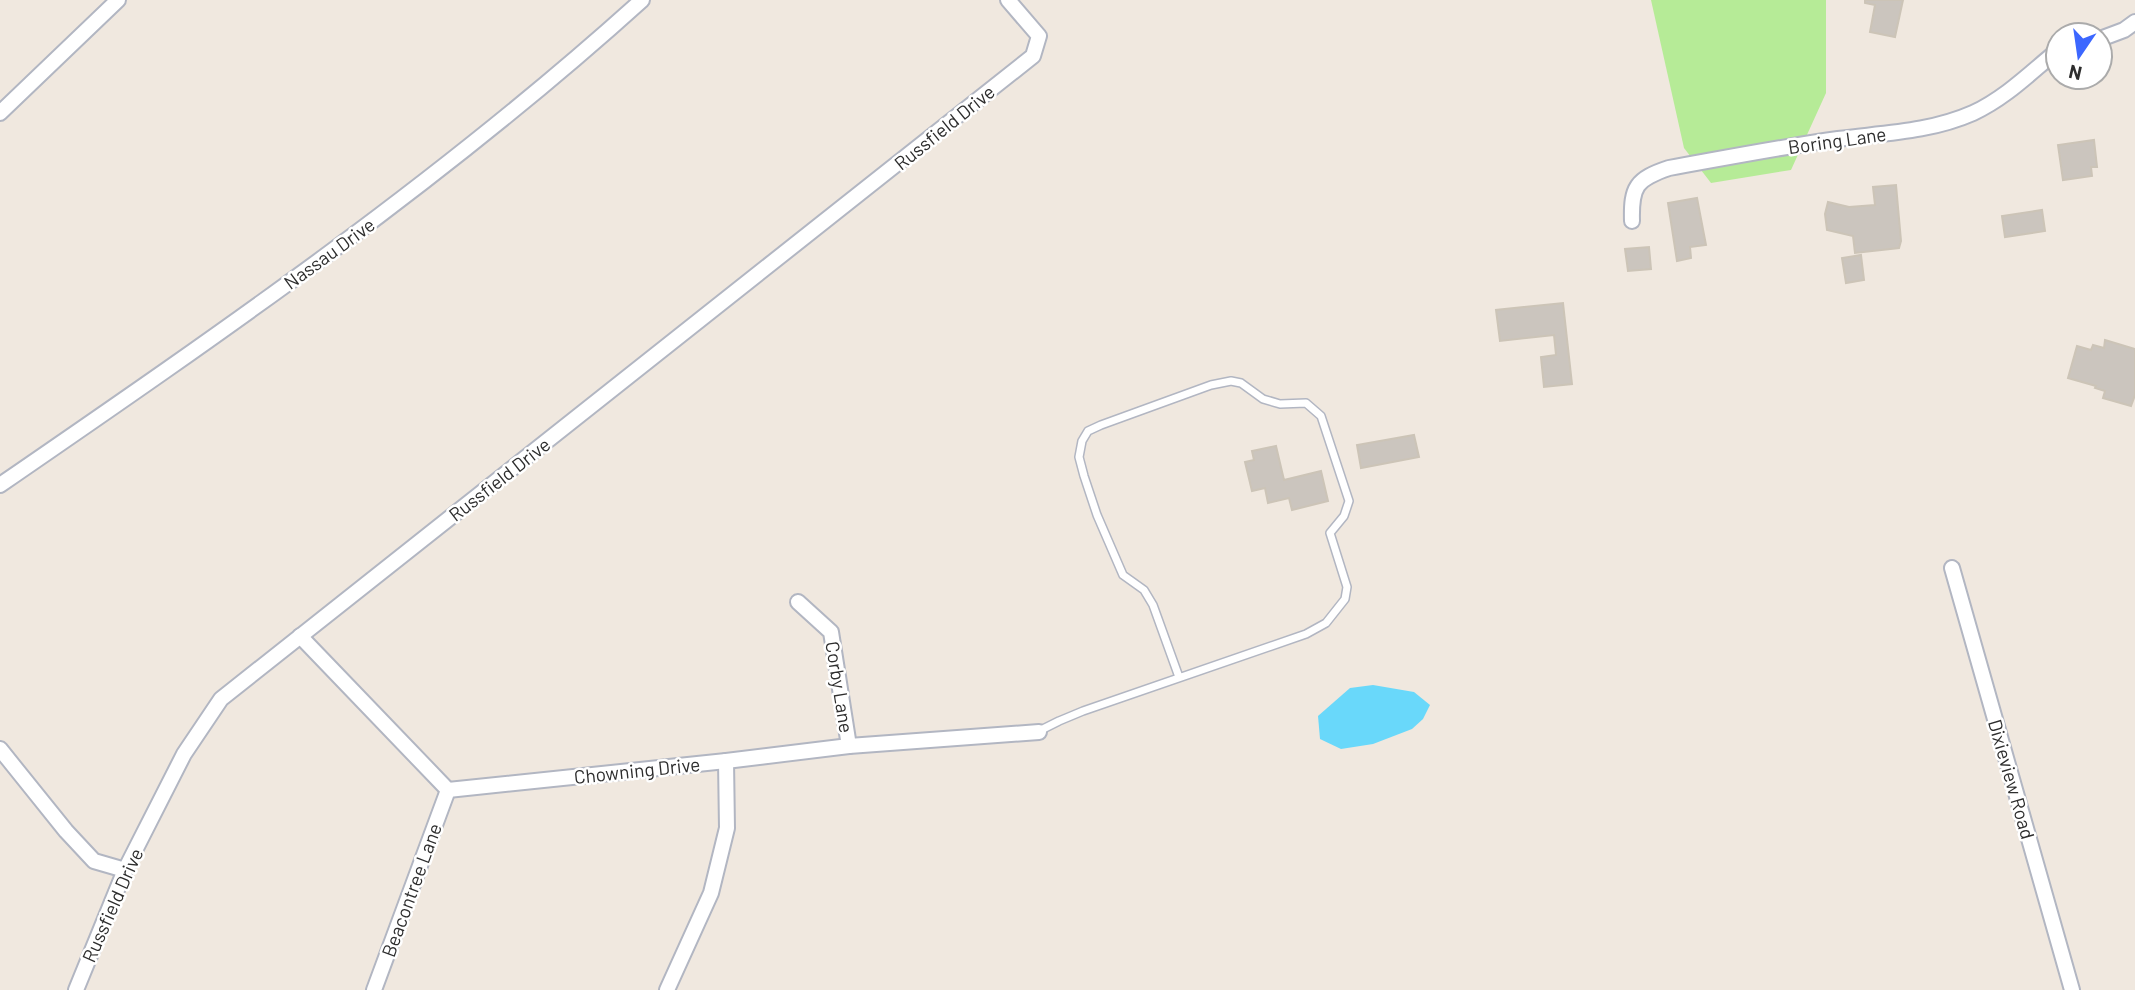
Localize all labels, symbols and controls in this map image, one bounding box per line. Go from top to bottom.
north arrow [2044,21,2114,91]
text: N [2066,60,2084,86]
street label: Russfield Drive [889,80,999,174]
street label: Boring Lane [1786,122,1888,158]
street label: Nassau Drive [279,212,379,294]
street label: Russfield Drive [444,432,554,526]
street label: Corby Lane [821,640,859,734]
street label: Dixieview Road [1984,716,2040,842]
street label: Chowning Drive [573,752,701,788]
street label: Beacontree Lane [376,820,446,960]
street label: Russfield Drive [77,844,147,966]

